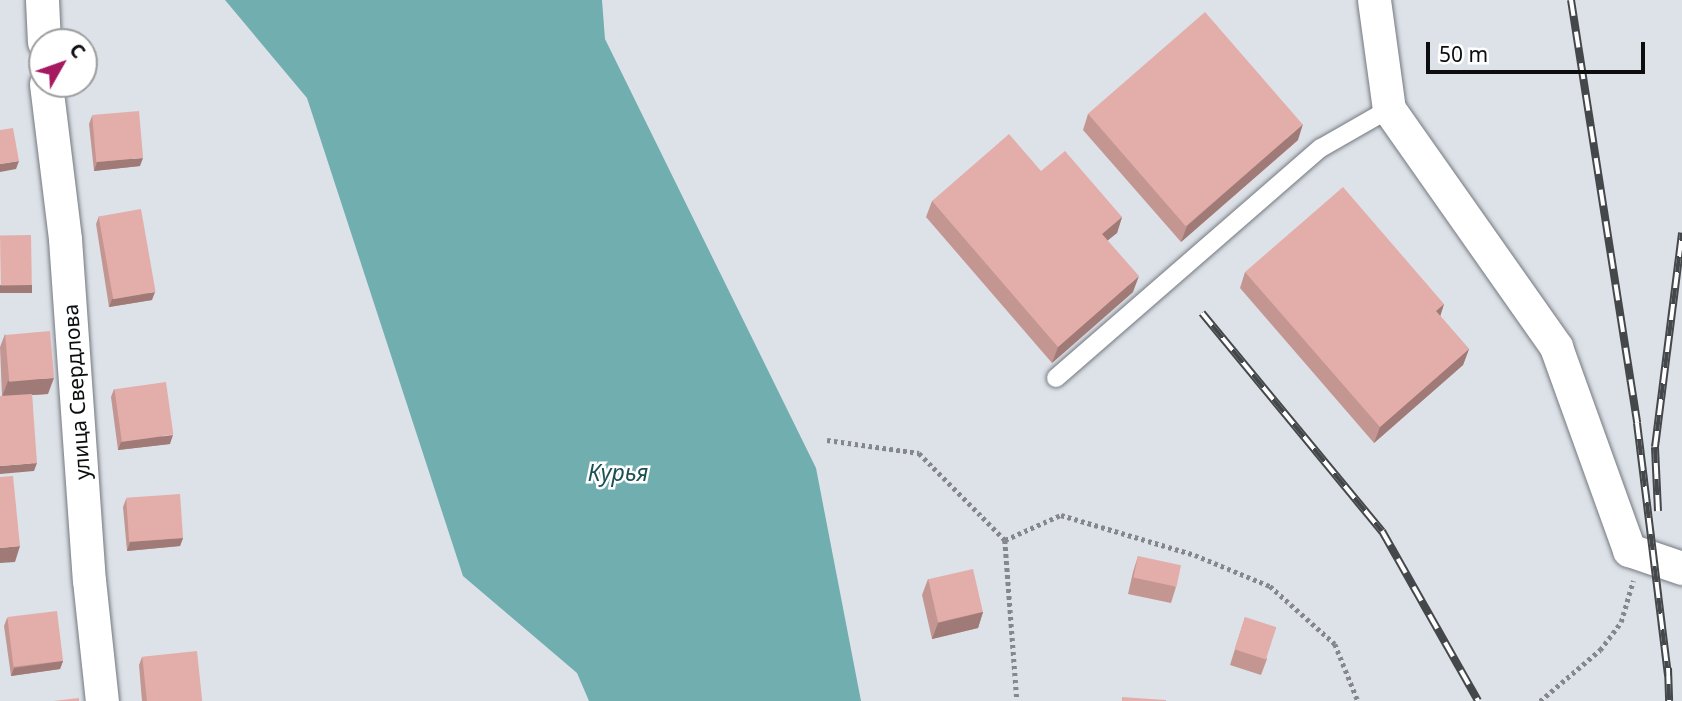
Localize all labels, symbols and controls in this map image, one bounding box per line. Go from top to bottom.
north arrow [28,28,98,98]
scale bar [1430,28,1649,72]
text: С [64,38,91,64]
text: 50 m [1439,40,1488,68]
street label: улица Свердлова [57,303,95,481]
water label: Курья [588,458,648,486]

